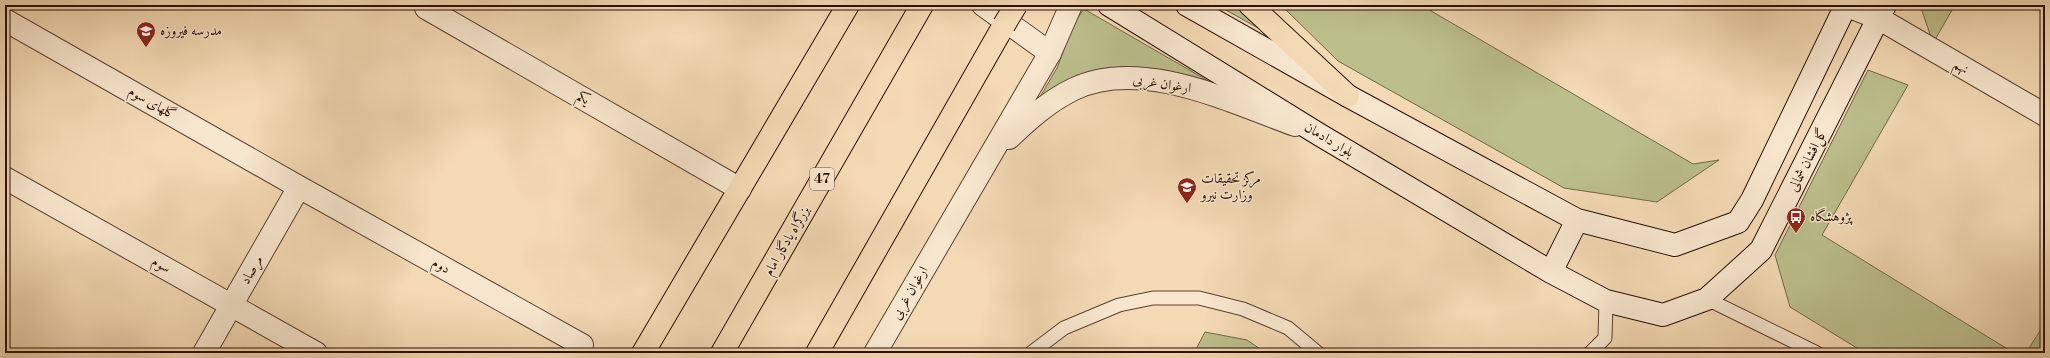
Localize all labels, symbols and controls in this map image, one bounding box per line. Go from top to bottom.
school or university icon: مدرسه فیروزه [135,20,157,48]
place label: مدرسه فیروزه [160,22,222,40]
street label: نهم [1948,56,1972,82]
street label: ارغوان غربی [1132,71,1192,97]
street label: گلهای سوم [123,82,179,126]
street label: یکم [571,87,594,113]
street label: بلوار دادمان [1301,118,1357,162]
street label: گل‌افشان شمالی [1784,125,1833,195]
road number: 47 [810,168,834,190]
place label: مرکز تحقیقات وزارت نیرو [1199,170,1261,204]
school or university icon: مرکز تحقیقات وزارت نیرو [1176,176,1198,204]
street label: بزرگراه یادگار امام [759,202,817,281]
bus stop icon: پژوهشگاه [1785,206,1807,234]
place label: پژوهشگاه [1810,207,1853,226]
street label: سوم [147,252,174,280]
street label: مرصاد [237,252,268,288]
street label: دوم [427,254,453,281]
street label: ارغوان غربی [887,263,933,323]

